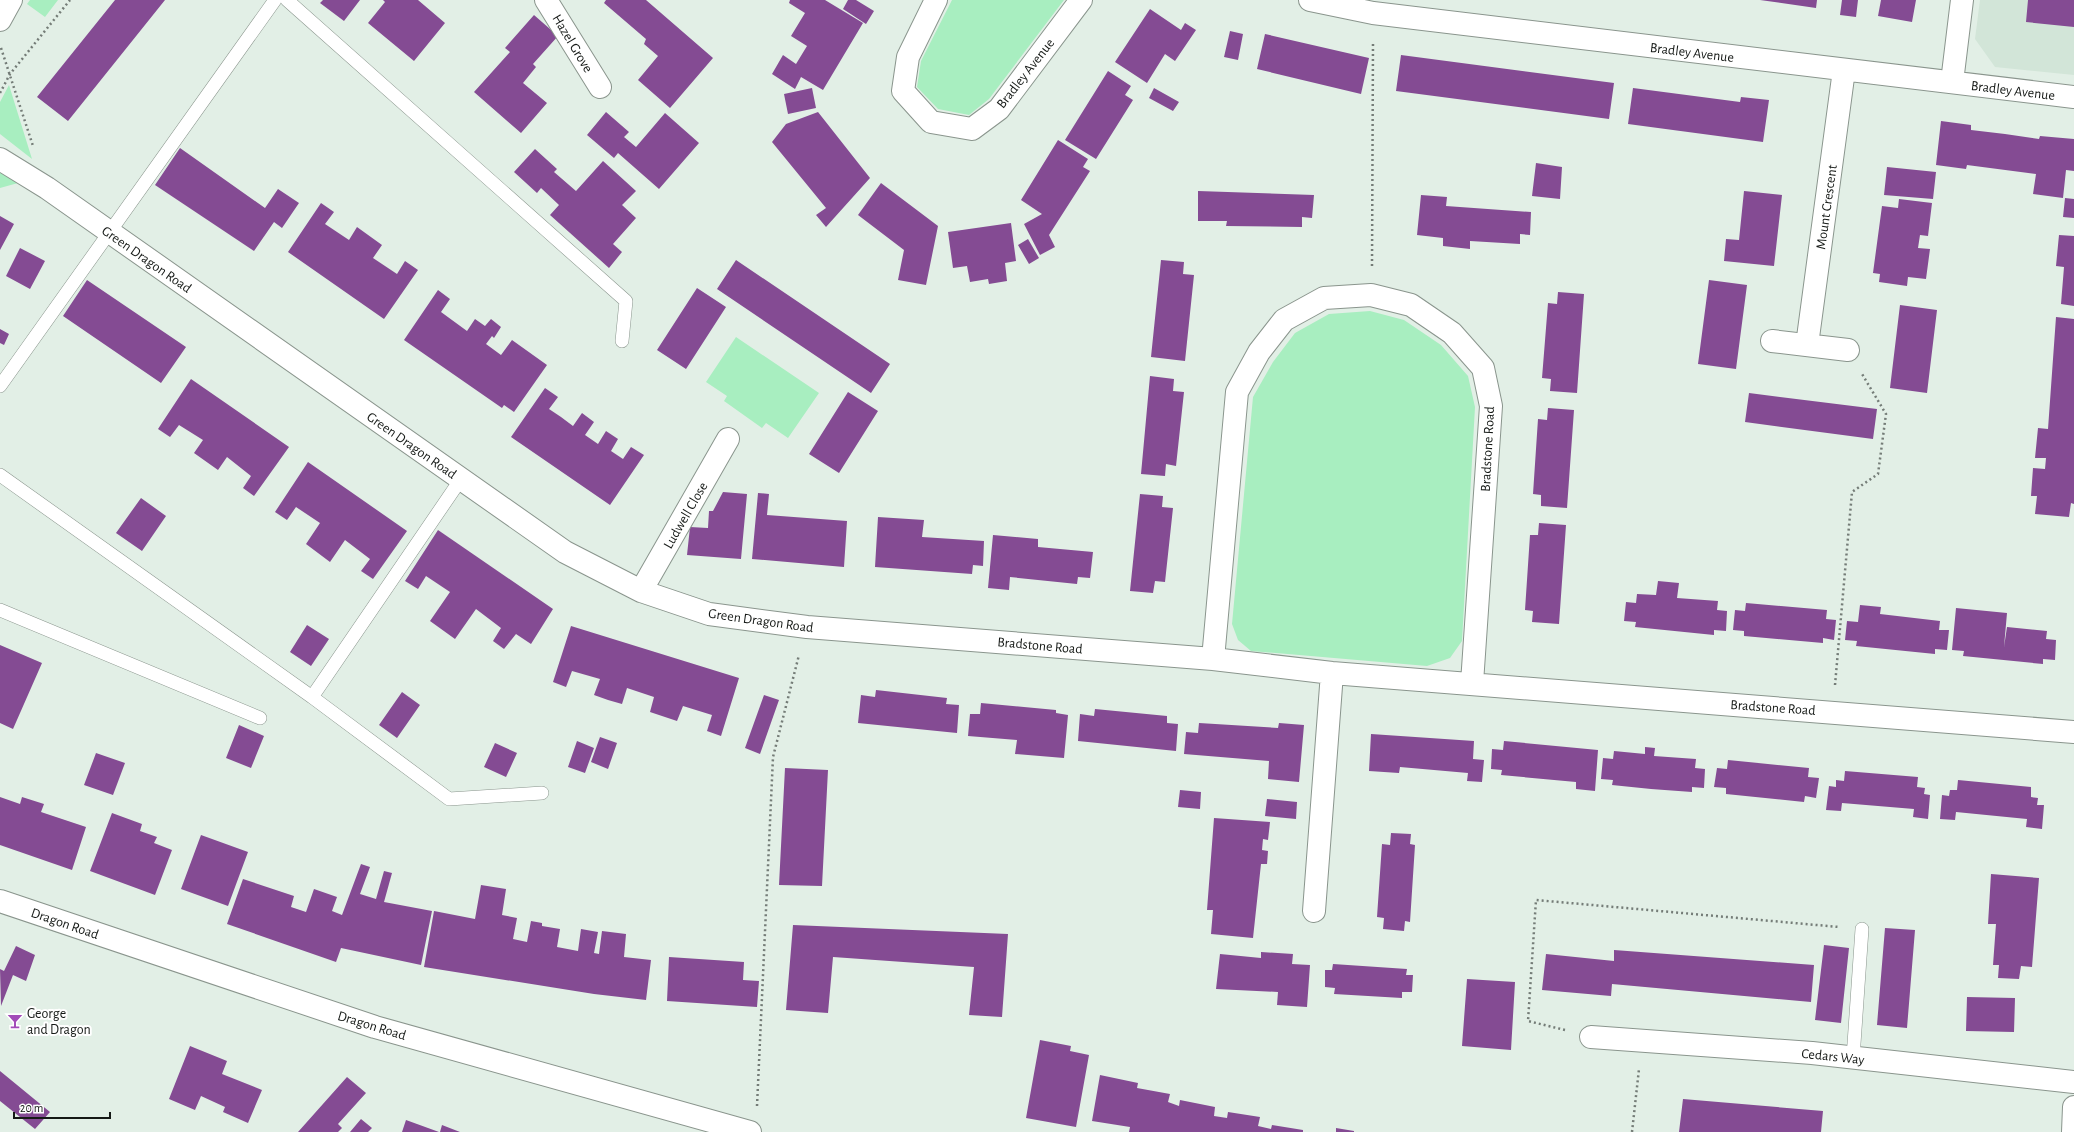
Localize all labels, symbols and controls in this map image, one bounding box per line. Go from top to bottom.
street label: Hazel Grove [549,12,595,75]
street label: Bradley Avenue [994,36,1057,111]
street label: Bradley Avenue [1649,41,1735,65]
street label: Bradley Avenue [1970,79,2056,103]
street label: Mount Crescent [1814,163,1840,250]
street label: Green Dragon Road [99,224,194,296]
street label: Bradstone Road [1479,406,1497,492]
street label: Green Dragon Road [364,410,459,482]
street label: Ludwell Close [661,480,711,551]
street label: Green Dragon Road [707,607,814,635]
street label: Bradstone Road [997,635,1083,657]
street label: Bradstone Road [1730,698,1816,718]
street label: Dragon Road [29,906,100,942]
place label: George and Dragon [27,1007,91,1037]
street label: Dragon Road [336,1009,408,1043]
bar icon: George and Dragon [6,1012,24,1030]
street label: Cedars Way [1801,1047,1865,1067]
scale bar [14,1094,110,1120]
text: 20 m [20,1102,43,1114]

